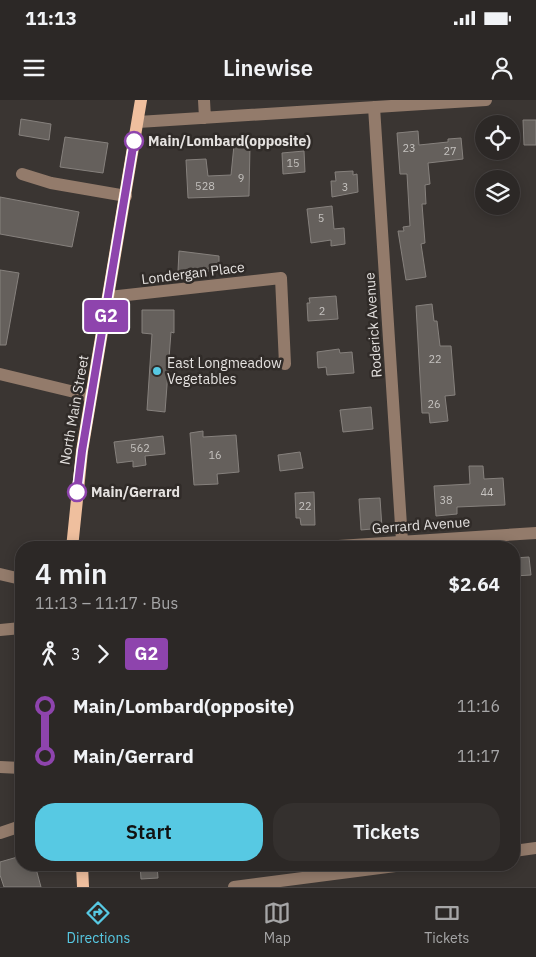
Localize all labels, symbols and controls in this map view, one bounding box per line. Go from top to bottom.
text: 11:13 [25,6,77,30]
text: Linewise [223,53,313,82]
icon: menu [20,54,48,82]
icon: person [488,54,516,82]
map controls [475,115,520,215]
button: locate [475,115,520,160]
marker: Main/Lombard(opposite) [124,131,144,151]
place label: Main/Lombard(opposite) [148,132,311,150]
house number: 23 [402,141,416,155]
house number: 27 [443,144,457,158]
house number: 15 [286,156,300,170]
button: layers [475,170,520,215]
house number: 9 [238,171,244,185]
house number: 528 [195,179,215,193]
house number: 3 [342,180,348,194]
house number: 5 [318,211,324,225]
street label: Londergan Place [140,258,246,288]
street label: Roderick Avenue [360,271,386,378]
line badge: G2 [84,300,128,332]
text: G2 [94,304,118,327]
house number: 2 [319,304,325,318]
house number: 22 [428,352,442,366]
street label: North Main Street [55,354,93,466]
place label: East Longmeadow Vegetables [167,354,282,388]
marker: East Longmeadow Vegetables [151,365,163,377]
house number: 26 [427,397,441,411]
house number: 562 [130,441,150,455]
house number: 16 [208,448,222,462]
marker: Main/Gerrard [67,482,87,502]
place label: Main/Gerrard [91,483,180,501]
house number: 44 [480,485,494,499]
house number: 38 [439,493,453,507]
house number: 22 [298,499,312,513]
street label: Gerrard Avenue [371,513,471,537]
text: 4 min [35,555,107,592]
text: $2.64 [448,572,500,596]
text: 11:13 – 11:17 · Bus [35,593,178,613]
icon: walk [35,640,63,668]
icon: forward [89,640,117,668]
text: G2 [135,642,158,665]
text: 3 [71,644,81,664]
text: Main/Lombard(opposite) [73,694,294,718]
text: 11:16 [457,696,500,716]
text: Main/Gerrard [73,744,194,768]
text: 11:17 [457,746,500,766]
button: Start [35,803,263,861]
button: Tickets [273,803,500,861]
tab: Directions [67,899,130,947]
tab: Map [263,899,291,947]
tab: Tickets [424,899,469,947]

